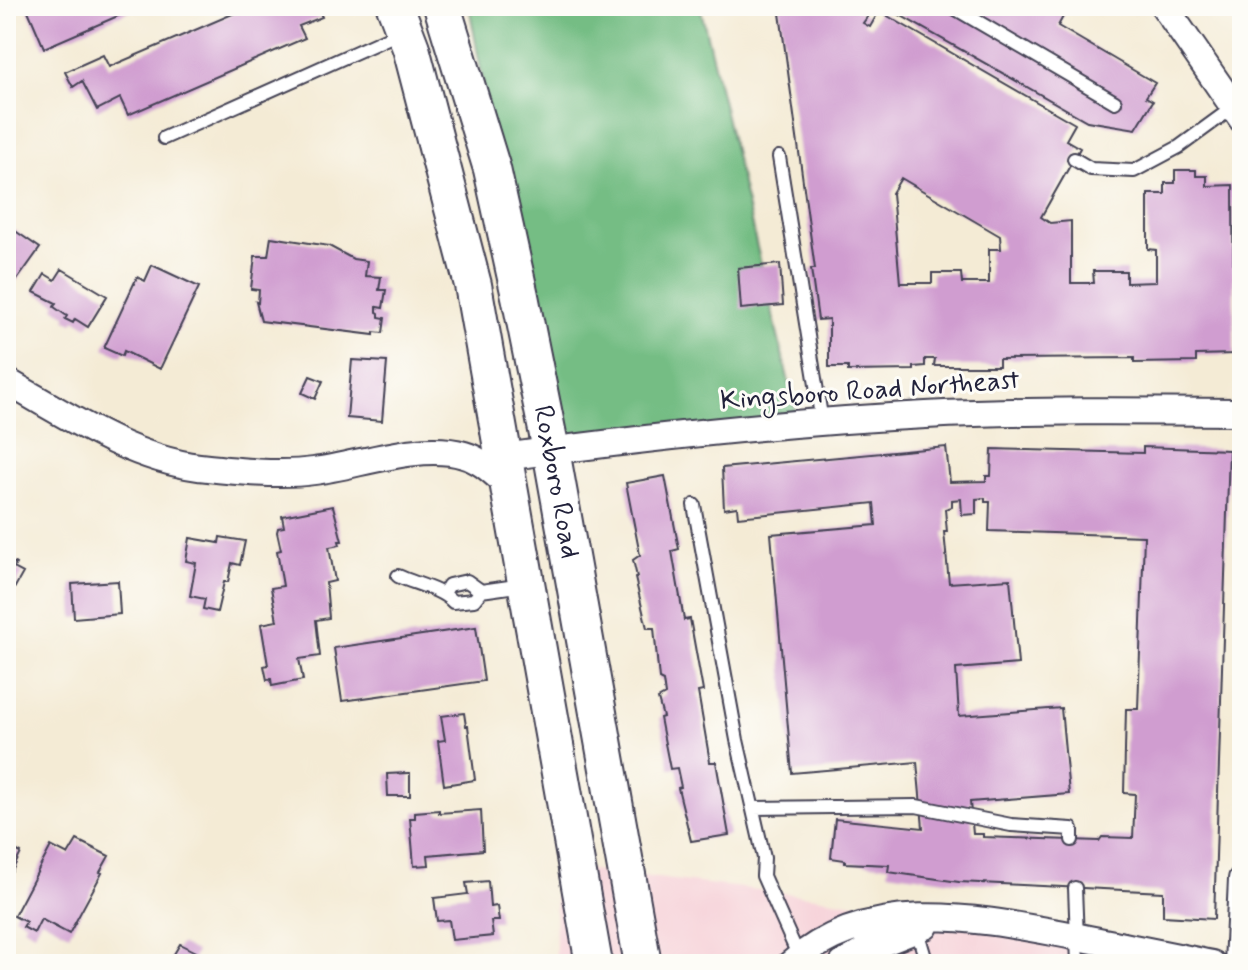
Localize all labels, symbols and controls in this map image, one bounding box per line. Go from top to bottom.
street label: Kingsboro Road Northeast [719,362,1022,422]
street label: Roxboro Road [524,402,589,561]

